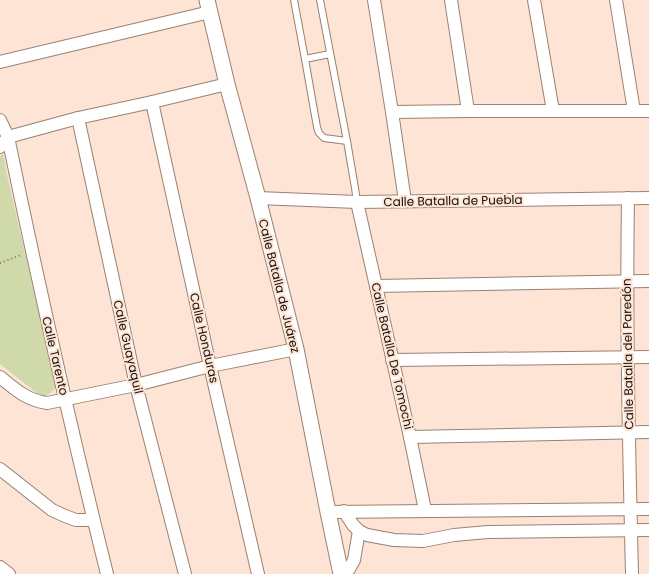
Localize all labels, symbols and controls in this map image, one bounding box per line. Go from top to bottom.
street label: Calle Batalla de Puebla [383,191,523,210]
street label: Calle Batalla de Juárez [255,217,304,355]
street label: Calle Batalla del Paredón [618,278,637,430]
street label: Calle Batalla De Tomochi [367,281,418,431]
street label: Calle Honduras [186,291,223,385]
street label: Calle Guayaquil [109,298,148,395]
street label: Calle Tarento [38,315,73,397]

